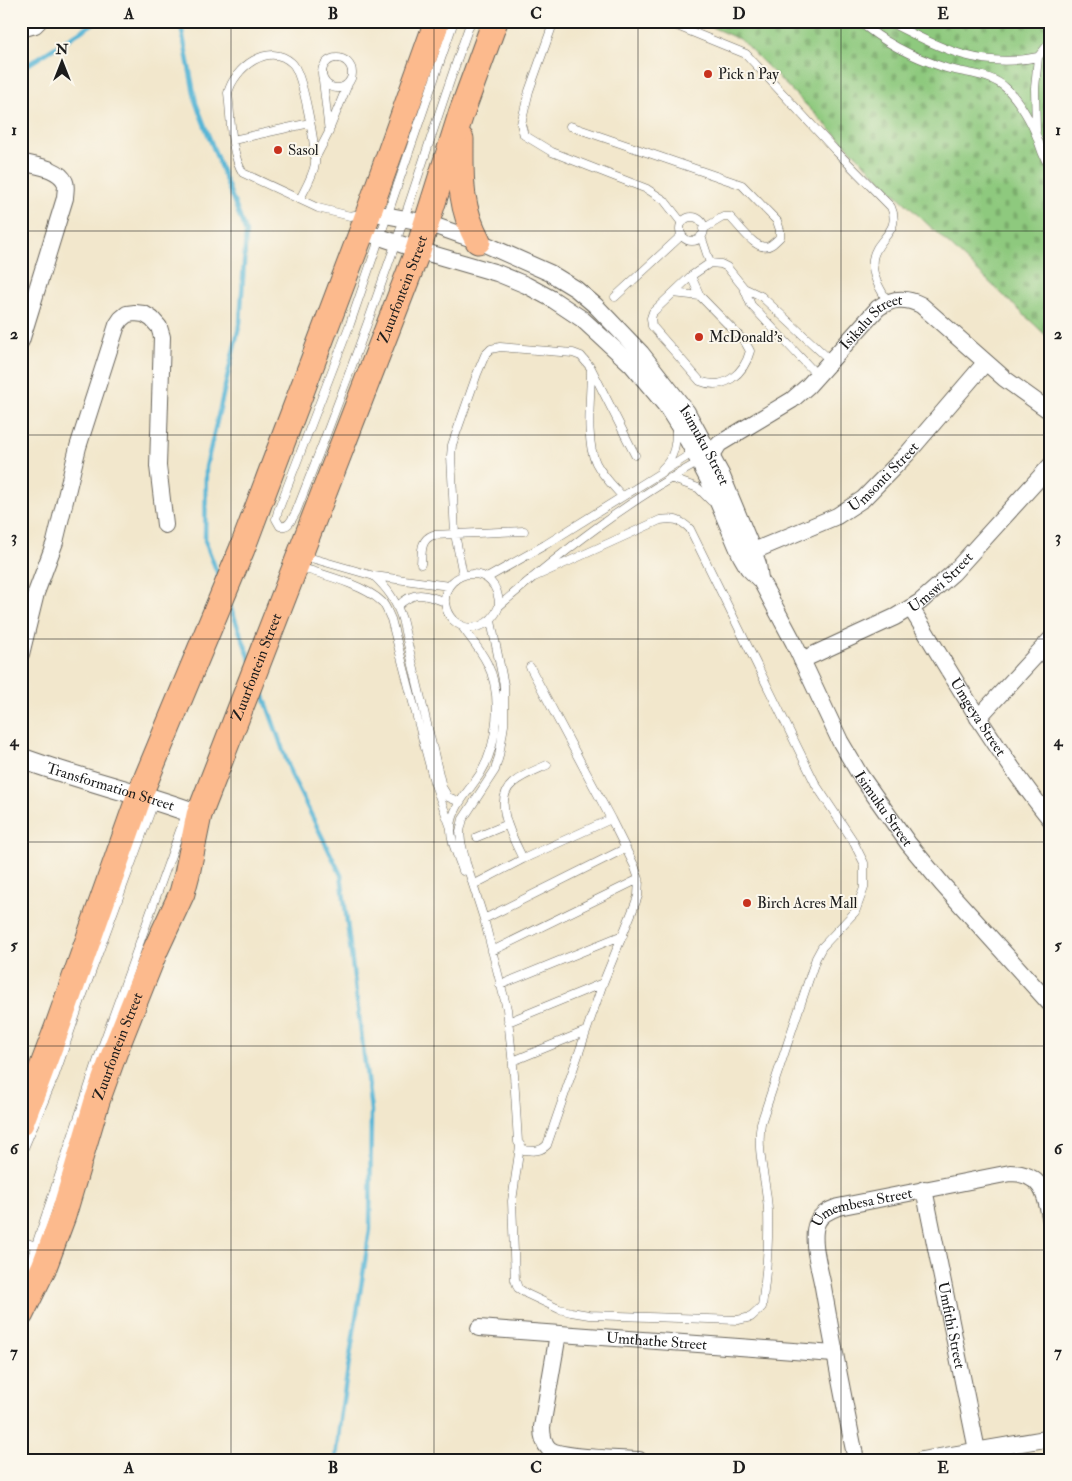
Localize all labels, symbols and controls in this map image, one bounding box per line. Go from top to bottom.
text: A [123,4,135,24]
text: B [328,4,338,24]
text: C [530,4,542,24]
text: D [732,4,746,24]
text: E [937,4,949,24]
north arrow [38,38,88,88]
text: N [55,41,69,58]
place label: Pick n Pay [718,65,779,84]
marker: Pick n Pay [702,68,714,80]
text: 1 [11,120,17,140]
text: 1 [1055,120,1061,140]
place label: Sasol [288,141,319,160]
marker: Sasol [272,144,284,156]
street label: Zuurfontein Street [374,233,432,346]
street label: Isikalu Street [836,291,903,354]
text: 2 [10,324,18,344]
text: 2 [1054,324,1062,344]
place label: McDonald's [709,328,782,347]
marker: McDonald's [693,331,705,343]
street label: Isimuku Street [675,401,734,488]
street label: Umsonti Street [845,438,923,516]
text: 3 [11,527,17,547]
text: 3 [1055,527,1061,547]
street label: Umswi Street [905,548,977,617]
street label: Zuurfontein Street [227,610,286,724]
street label: Umgeya Street [946,674,1010,760]
text: 4 [9,731,20,751]
text: 4 [1053,731,1064,751]
street label: Transformation Street [44,759,177,816]
street label: Isimuku Street [850,768,917,851]
place label: Birch Acres Mall [757,894,857,913]
marker: Birch Acres Mall [741,897,753,909]
text: 5 [10,935,18,955]
text: 5 [1054,935,1062,955]
street label: Zuurfontein Street [89,990,147,1103]
text: 6 [10,1139,20,1159]
text: 6 [1054,1139,1064,1159]
street label: Umembesa Street [807,1183,914,1230]
street label: Umfithi Street [933,1280,969,1371]
street label: Umthathe Street [605,1328,708,1355]
text: 7 [10,1342,18,1362]
text: 7 [1054,1342,1062,1362]
text: A [123,1458,135,1478]
text: B [328,1458,338,1478]
text: C [530,1458,542,1478]
text: D [732,1458,746,1478]
text: E [937,1458,949,1478]

